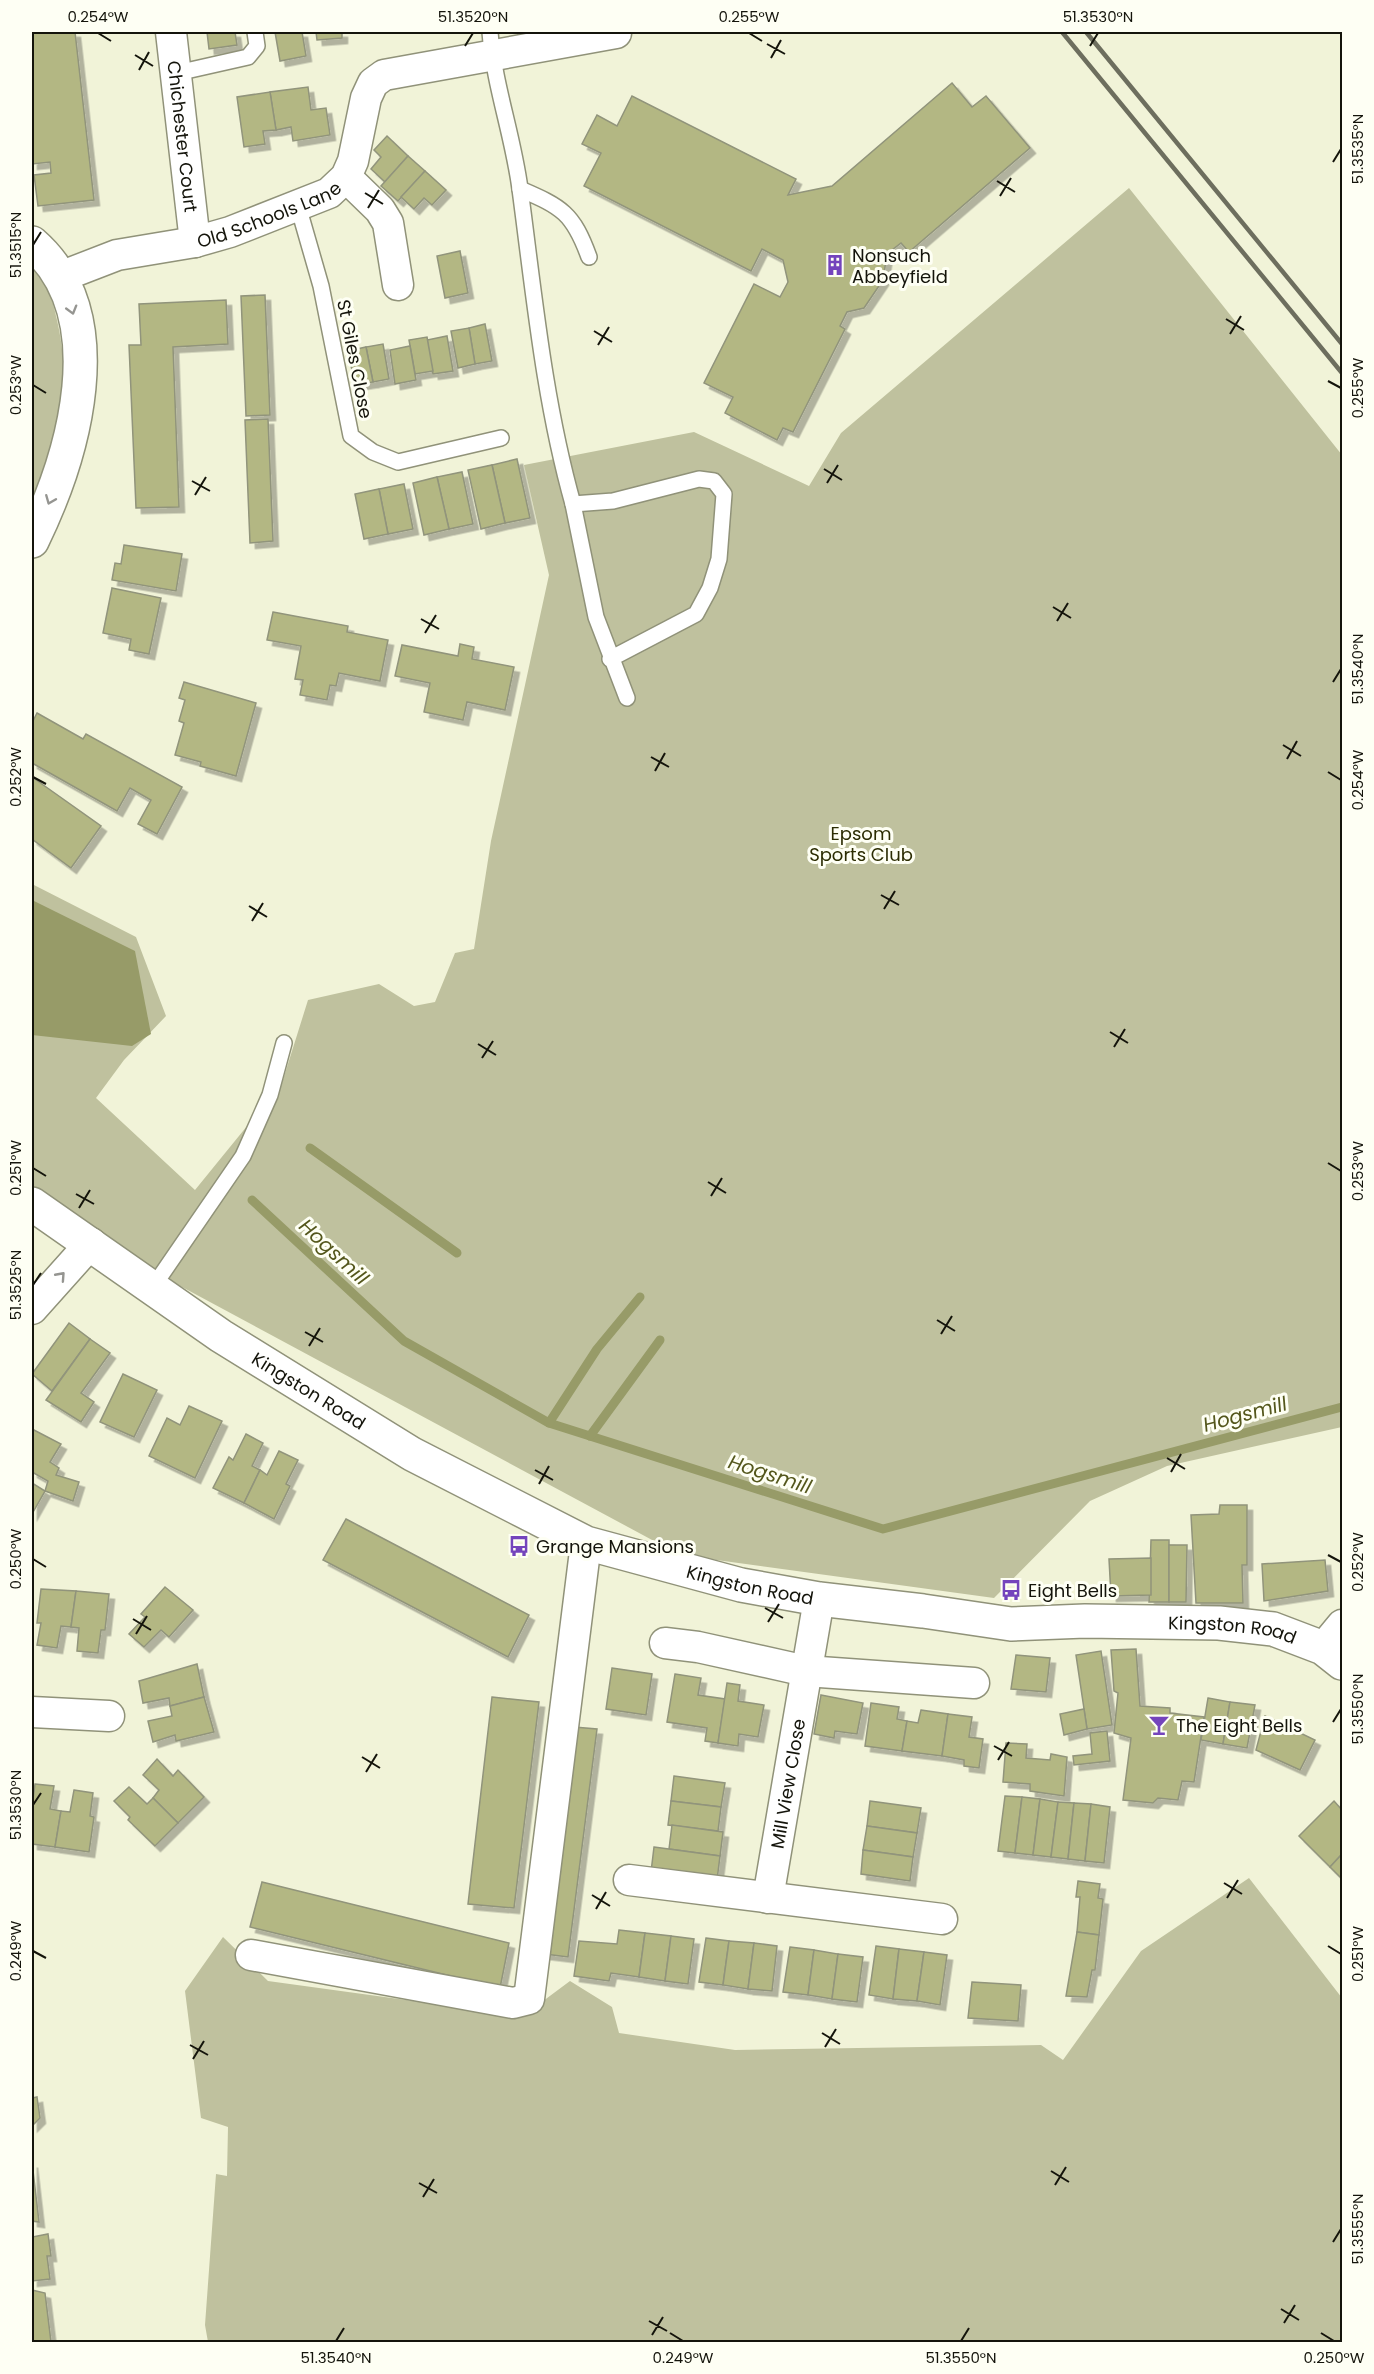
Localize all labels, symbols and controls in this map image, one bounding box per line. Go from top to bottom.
text: 0.254°W [68,6,129,27]
text: 51.3520°N [438,6,508,27]
text: 0.255°W [719,6,780,27]
text: 51.3530°N [1063,6,1133,27]
street label: Chichester Court [162,59,204,213]
text: 51.3535°N [1347,114,1368,184]
street label: Old Schools Lane [194,175,347,253]
text: 51.3515°N [5,212,26,278]
place label: Nonsuch Abbeyfield [852,243,948,289]
building icon: Nonsuch Abbeyfield [823,253,847,277]
street label: St Giles Close [331,297,379,421]
one-way arrow [65,304,77,315]
text: 0.253°W [5,355,26,415]
text: 0.255°W [1347,357,1368,418]
one-way arrow [45,493,57,504]
text: 51.3540°N [1347,633,1368,705]
text: 0.252°W [5,747,26,807]
text: 0.254°W [1347,749,1368,810]
park label: Epsom Sports Club [809,821,913,867]
text: 0.251°W [5,1140,26,1196]
text: 0.253°W [1347,1141,1368,1201]
water label: Hogsmill [293,1212,375,1292]
text: 51.3525°N [5,1250,26,1320]
one-way arrow [54,1272,65,1283]
street label: Kingston Road [247,1346,371,1435]
water label: Hogsmill [1200,1389,1290,1439]
water label: Hogsmill [725,1447,815,1501]
text: 0.250°W [5,1528,26,1589]
text: 0.252°W [1347,1532,1368,1592]
bus stop icon: Grange Mansions [507,1534,531,1558]
place label: Grange Mansions [536,1534,694,1559]
street label: Kingston Road [684,1558,816,1610]
bus stop icon: Eight Bells [999,1578,1023,1602]
place label: Eight Bells [1028,1578,1117,1603]
street label: Kingston Road [1168,1610,1300,1649]
text: 51.3550°N [1347,1673,1368,1745]
bar icon: The Eight Bells [1147,1713,1171,1737]
place label: The Eight Bells [1176,1713,1302,1738]
street label: Mill View Close [764,1717,811,1851]
text: 51.3530°N [5,1770,26,1840]
text: 0.249°W [5,1920,26,1981]
text: 0.251°W [1347,1926,1368,1982]
text: 51.3555°N [1347,2193,1368,2265]
text: 51.3540°N [300,2347,372,2368]
text: 0.249°W [653,2347,714,2368]
text: 51.3550°N [925,2347,997,2368]
text: 0.250°W [1304,2347,1365,2368]

